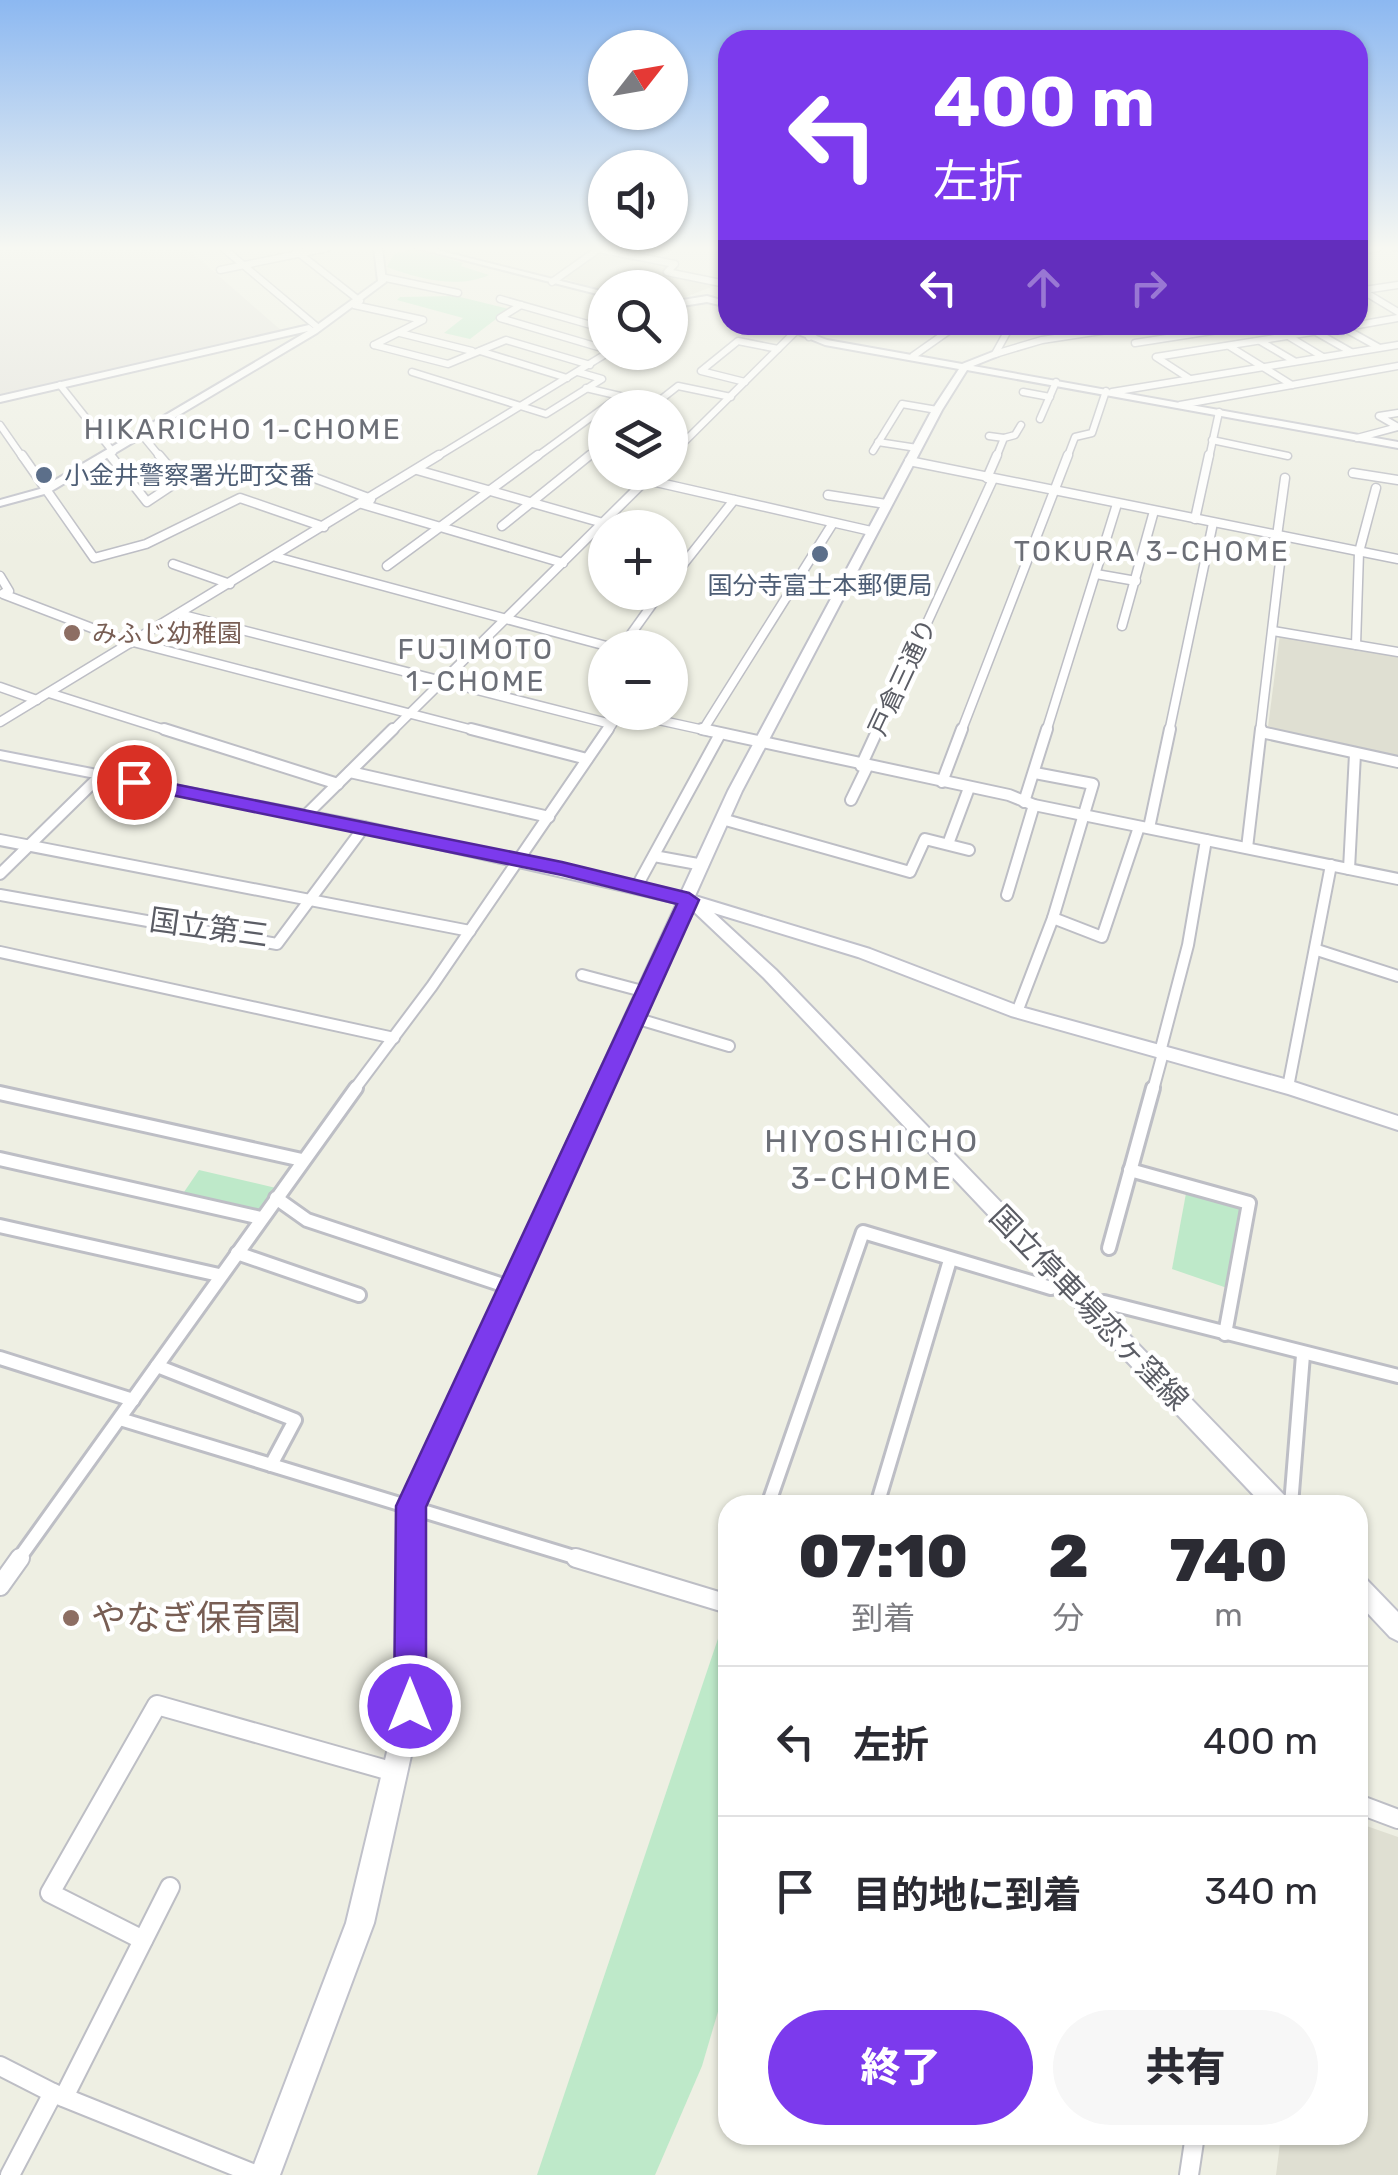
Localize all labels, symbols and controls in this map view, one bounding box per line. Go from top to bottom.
north arrow [588,30,688,130]
map controls [588,30,688,730]
text: 400 m [933,61,1155,144]
icon: left [768,70,898,200]
button: sound [588,150,688,250]
text: 左折 [933,155,1023,208]
icon: left [911,260,966,315]
icon: ahead [1016,260,1071,315]
icon: right [1121,260,1176,315]
button: search [588,270,688,370]
button: layers [588,390,688,490]
district label: HIKARICHO 1-CHOME [84,413,402,446]
place label: 小金井警察署光町交番 [64,461,314,490]
marker: 小金井警察署光町交番 [33,464,55,486]
button: + [588,510,688,610]
district label: TOKURA 3-CHOME [1014,535,1290,568]
marker: 国分寺富士本郵便局 [809,543,831,565]
place label: 国分寺富士本郵便局 [707,571,933,600]
street label: 戸倉三通り [863,614,942,740]
place label: みふじ幼稚園 [92,619,242,648]
marker: みふじ幼稚園 [61,622,83,644]
button: − [588,630,688,730]
district label: FUJIMOTO 1-CHOME [398,633,554,698]
pin [92,740,177,825]
icon: arrive [107,755,162,810]
street label: 国立第三 [147,902,271,954]
district label: HIYOSHICHO 3-CHOME [764,1122,980,1197]
street label: 国立停車場恋ヶ窪線 [982,1198,1196,1418]
text: 07:10 [798,1521,968,1592]
text: 2 [1048,1521,1089,1592]
text: 740 [1169,1525,1288,1596]
text: m [1214,1596,1243,1634]
place label: やなぎ保育園 [91,1597,301,1639]
text: 到着 [851,1599,915,1637]
text: 分 [1053,1599,1085,1637]
marker: やなぎ保育園 [60,1607,82,1629]
position arrow [358,1654,462,1758]
icon: left [768,1714,823,1769]
text: 400 m [1203,1718,1318,1764]
text: 左折 [853,1722,929,1768]
icon: arrive [768,1864,823,1919]
text: 340 m [1204,1868,1318,1914]
text: 目的地に到着 [853,1872,1081,1918]
button: 終了 [768,2010,1033,2125]
button: 共有 [1053,2010,1318,2125]

